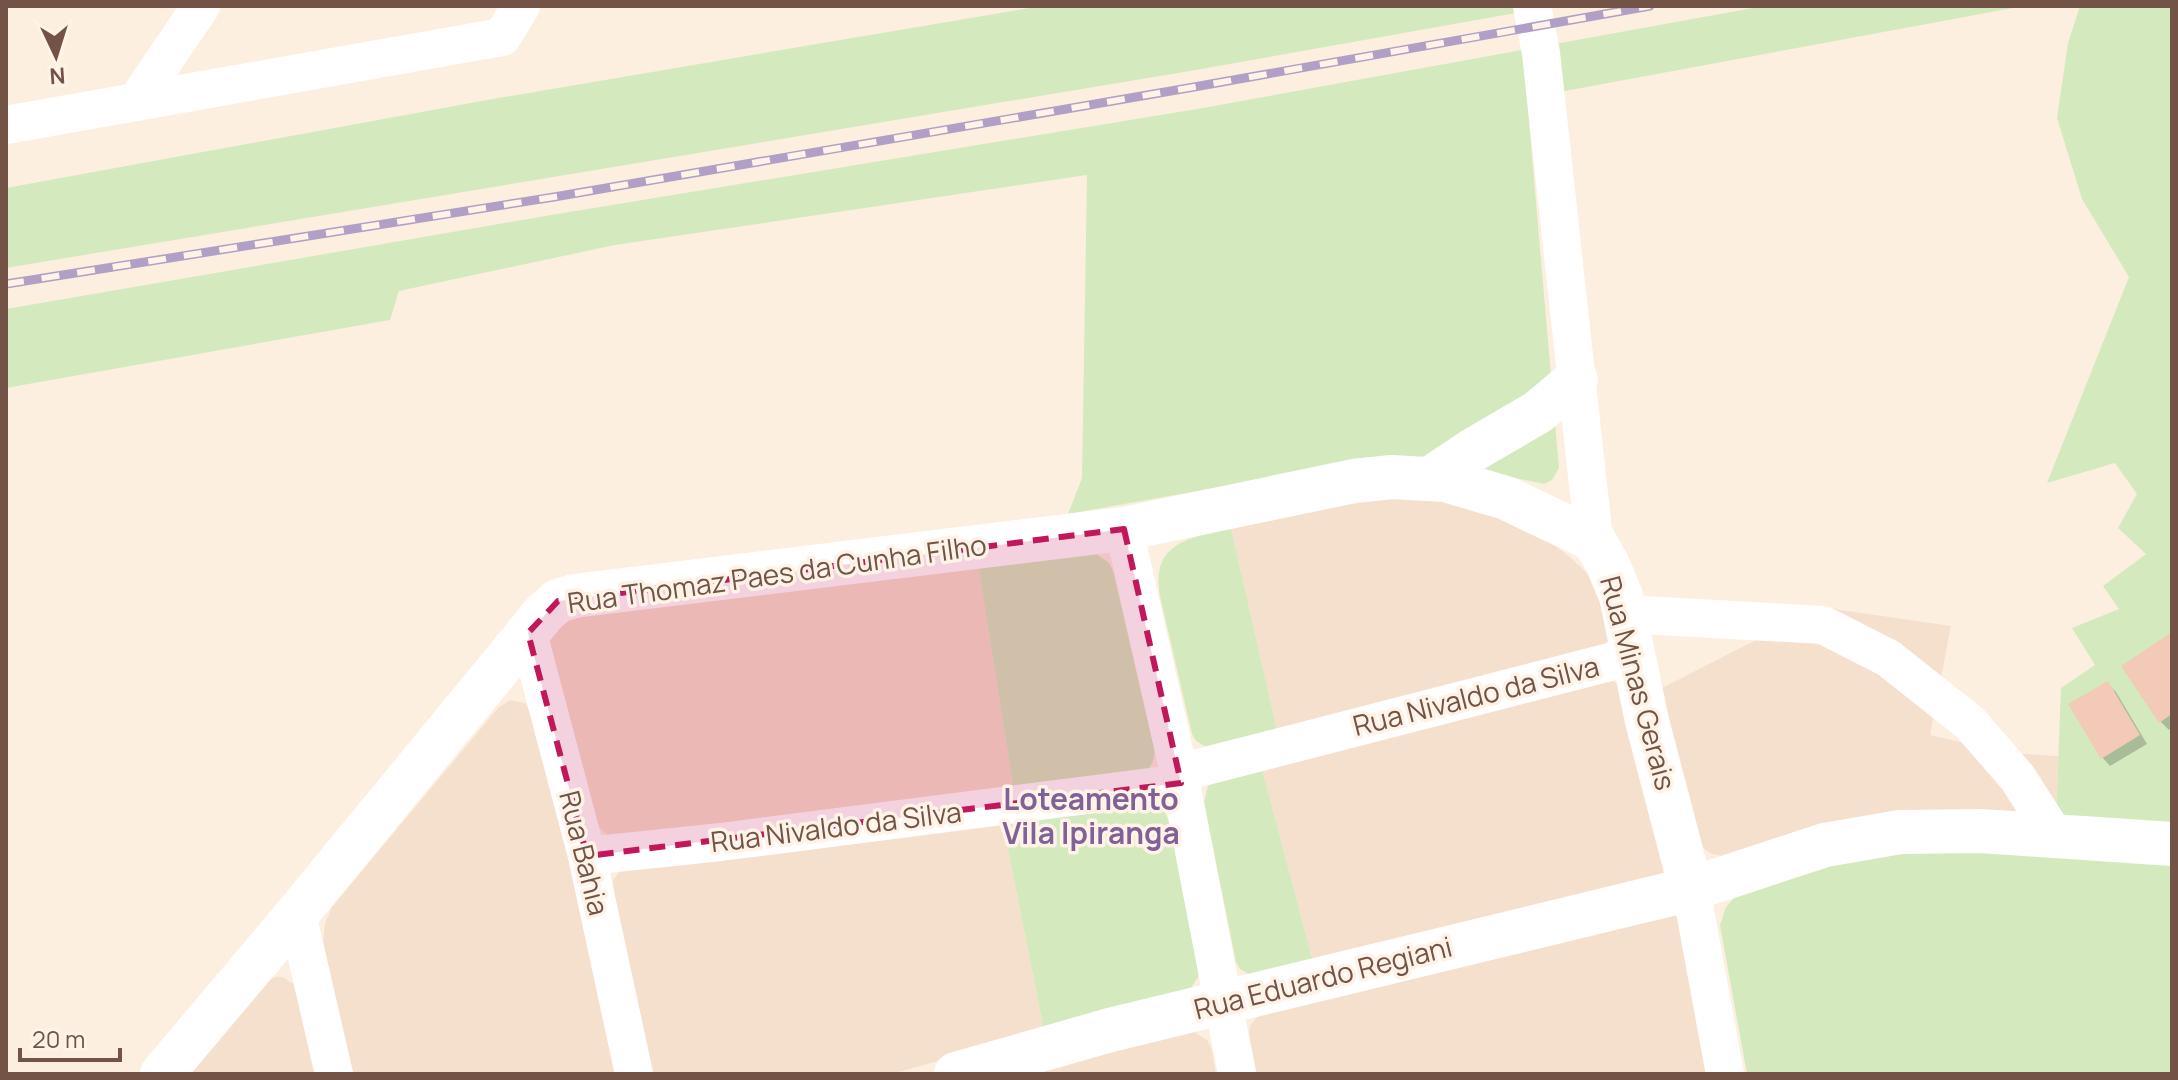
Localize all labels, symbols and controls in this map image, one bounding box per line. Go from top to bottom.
north arrow [16,16,96,96]
text: N [48,60,66,91]
street label: Rua Thomaz Paes da Cunha Filho [565,525,989,621]
street label: Rua Minas Gerais [1592,571,1686,794]
street label: Rua Nivaldo da Silva [1349,646,1603,744]
district label: Loteamento Vila Ipiranga [1002,778,1180,853]
street label: Rua Bahia [551,787,619,919]
street label: Rua Nivaldo da Silva [708,792,963,860]
street label: Rua Eduardo Regiani [1190,927,1456,1027]
scale bar [20,1012,120,1062]
text: 20 m [32,1022,85,1055]

